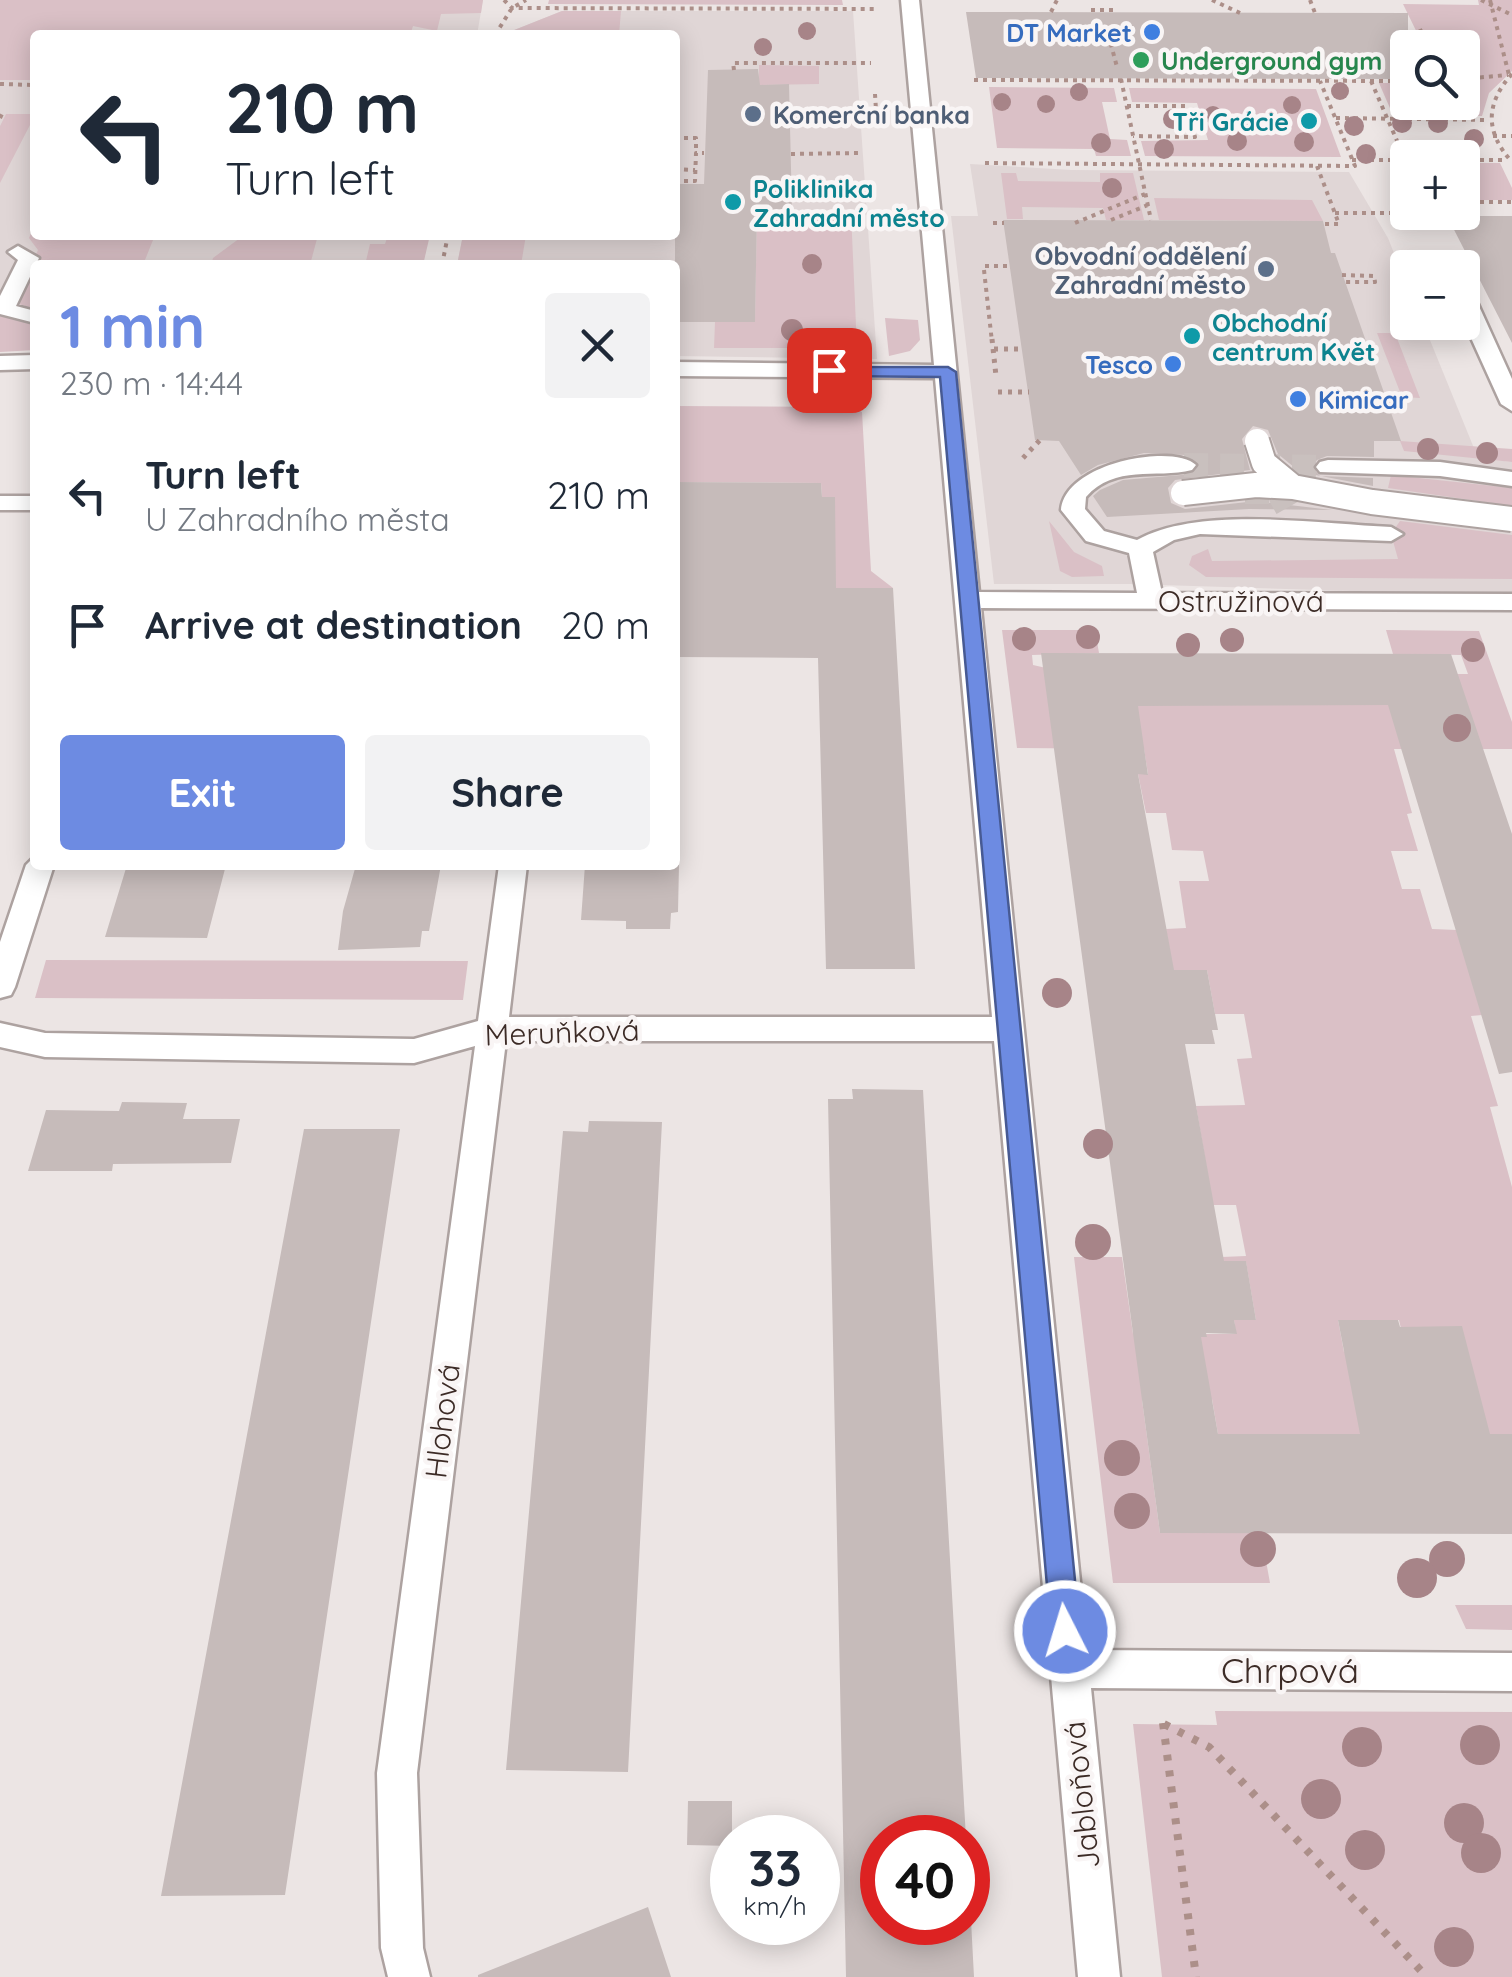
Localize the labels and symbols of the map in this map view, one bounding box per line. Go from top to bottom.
place label: DT Market [1006,17,1132,48]
marker: DT Market [1141,21,1163,43]
place label: Underground gym [1161,45,1382,76]
marker: Underground gym [1130,49,1152,71]
place label: Komerční banka [773,99,970,130]
marker: Komerční banka [742,103,764,125]
place label: Tři Grácie [1172,106,1289,137]
marker: Tři Grácie [1298,110,1320,132]
place label: Poliklinika Zahradní město [753,173,945,233]
marker: Poliklinika Zahradní město [722,191,744,213]
place label: Obvodní oddělení Zahradní město [1035,240,1247,300]
marker: Obvodní oddělení Zahradní město [1255,258,1277,280]
place label: Obchodní centrum Květ [1212,307,1376,367]
marker: Obchodní centrum Květ [1181,325,1203,347]
pin [787,328,872,413]
place label: Tesco [1085,349,1153,380]
marker: Tesco [1162,353,1184,375]
place label: Kimicar [1318,384,1409,415]
marker: Kimicar [1287,388,1309,410]
street label: Ostružinová [1158,582,1324,620]
street label: Meruňková [484,1010,640,1054]
street label: Hlohová [416,1361,468,1481]
position arrow [1013,1579,1117,1683]
street label: Chrpová [1221,1648,1359,1692]
street label: Jabloňová [1054,1720,1108,1870]
speed limit sign: 40 [860,1815,990,1945]

